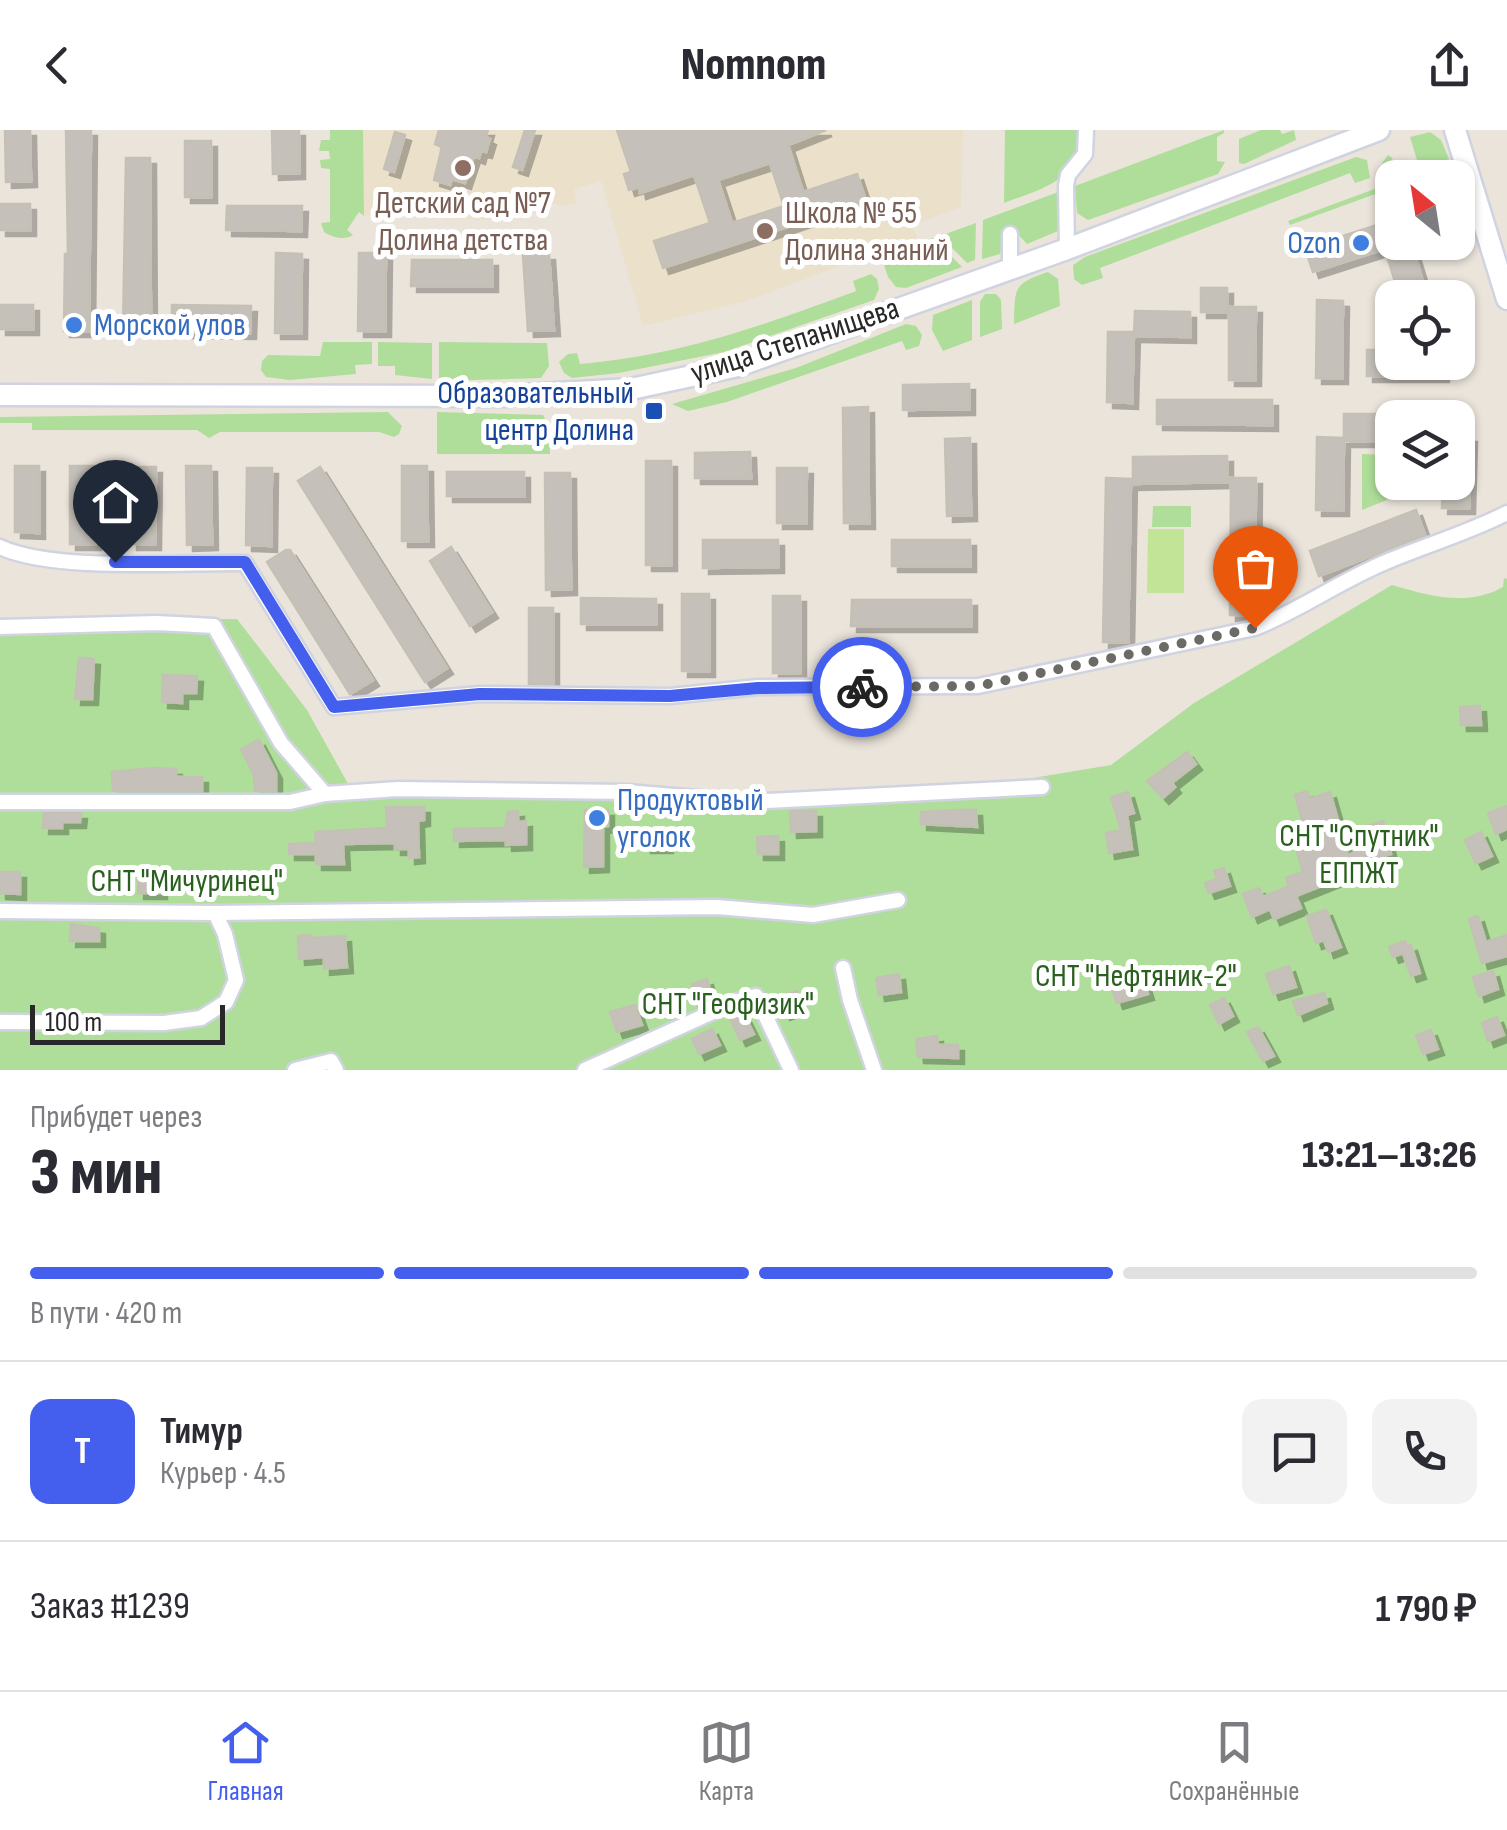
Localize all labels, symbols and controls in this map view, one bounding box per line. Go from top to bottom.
icon: back [30,38,85,93]
text: Nomnom [681,38,826,93]
icon: share [1422,38,1477,93]
marker: Детский сад №7 Долина детства [452,157,474,179]
north arrow [1375,160,1475,260]
map controls [1375,160,1475,500]
place label: Детский сад №7 Долина детства [375,184,551,260]
place label: Школа № 55 Долина знаний [785,194,949,270]
marker: Школа № 55 Долина знаний [754,220,776,242]
place label: Ozon [1287,224,1341,263]
marker: Ozon [1350,232,1372,254]
button: locate [1375,280,1475,380]
street label: улица Степанищева [686,289,904,393]
place label: Морской улов [94,306,246,345]
marker: Морской улов [63,314,85,336]
place label: Образовательный центр Долина [437,374,634,450]
marker: Образовательный центр Долина [643,400,665,422]
button: layers [1375,400,1475,500]
pin [73,460,158,563]
icon: home [88,475,143,530]
pin [1213,526,1298,629]
icon: bag [1228,541,1283,596]
courier [812,637,912,737]
icon: bike [835,660,890,715]
place label: Продуктовый уголок [617,781,764,857]
marker: Продуктовый уголок [586,807,608,829]
park label: СНТ "Спутник" ЕППЖТ [1279,817,1439,893]
park label: СНТ "Мичуринец" [91,862,283,901]
park label: СНТ "Нефтяник-2" [1035,957,1237,996]
park label: СНТ "Геофизик" [642,985,814,1024]
scale bar [30,1000,225,1044]
text: 100 m [45,1006,102,1039]
text: Прибудет через [30,1098,202,1137]
text: 13:21–13:26 [1302,1133,1477,1178]
text: 3 мин [30,1135,162,1213]
text: В пути · 420 m [30,1294,182,1333]
button: chat [1242,1399,1347,1504]
button: phone [1372,1399,1477,1504]
text: Тимур [160,1409,243,1454]
text: Т [74,1429,91,1474]
text: Курьер · 4.5 [160,1454,286,1493]
text: Заказ #1239 [30,1584,190,1629]
text: 1 790 ₽ [1375,1587,1477,1632]
tab: Главная [207,1715,284,1808]
tab: Карта [699,1715,754,1808]
tab: Сохранённые [1169,1715,1300,1808]

